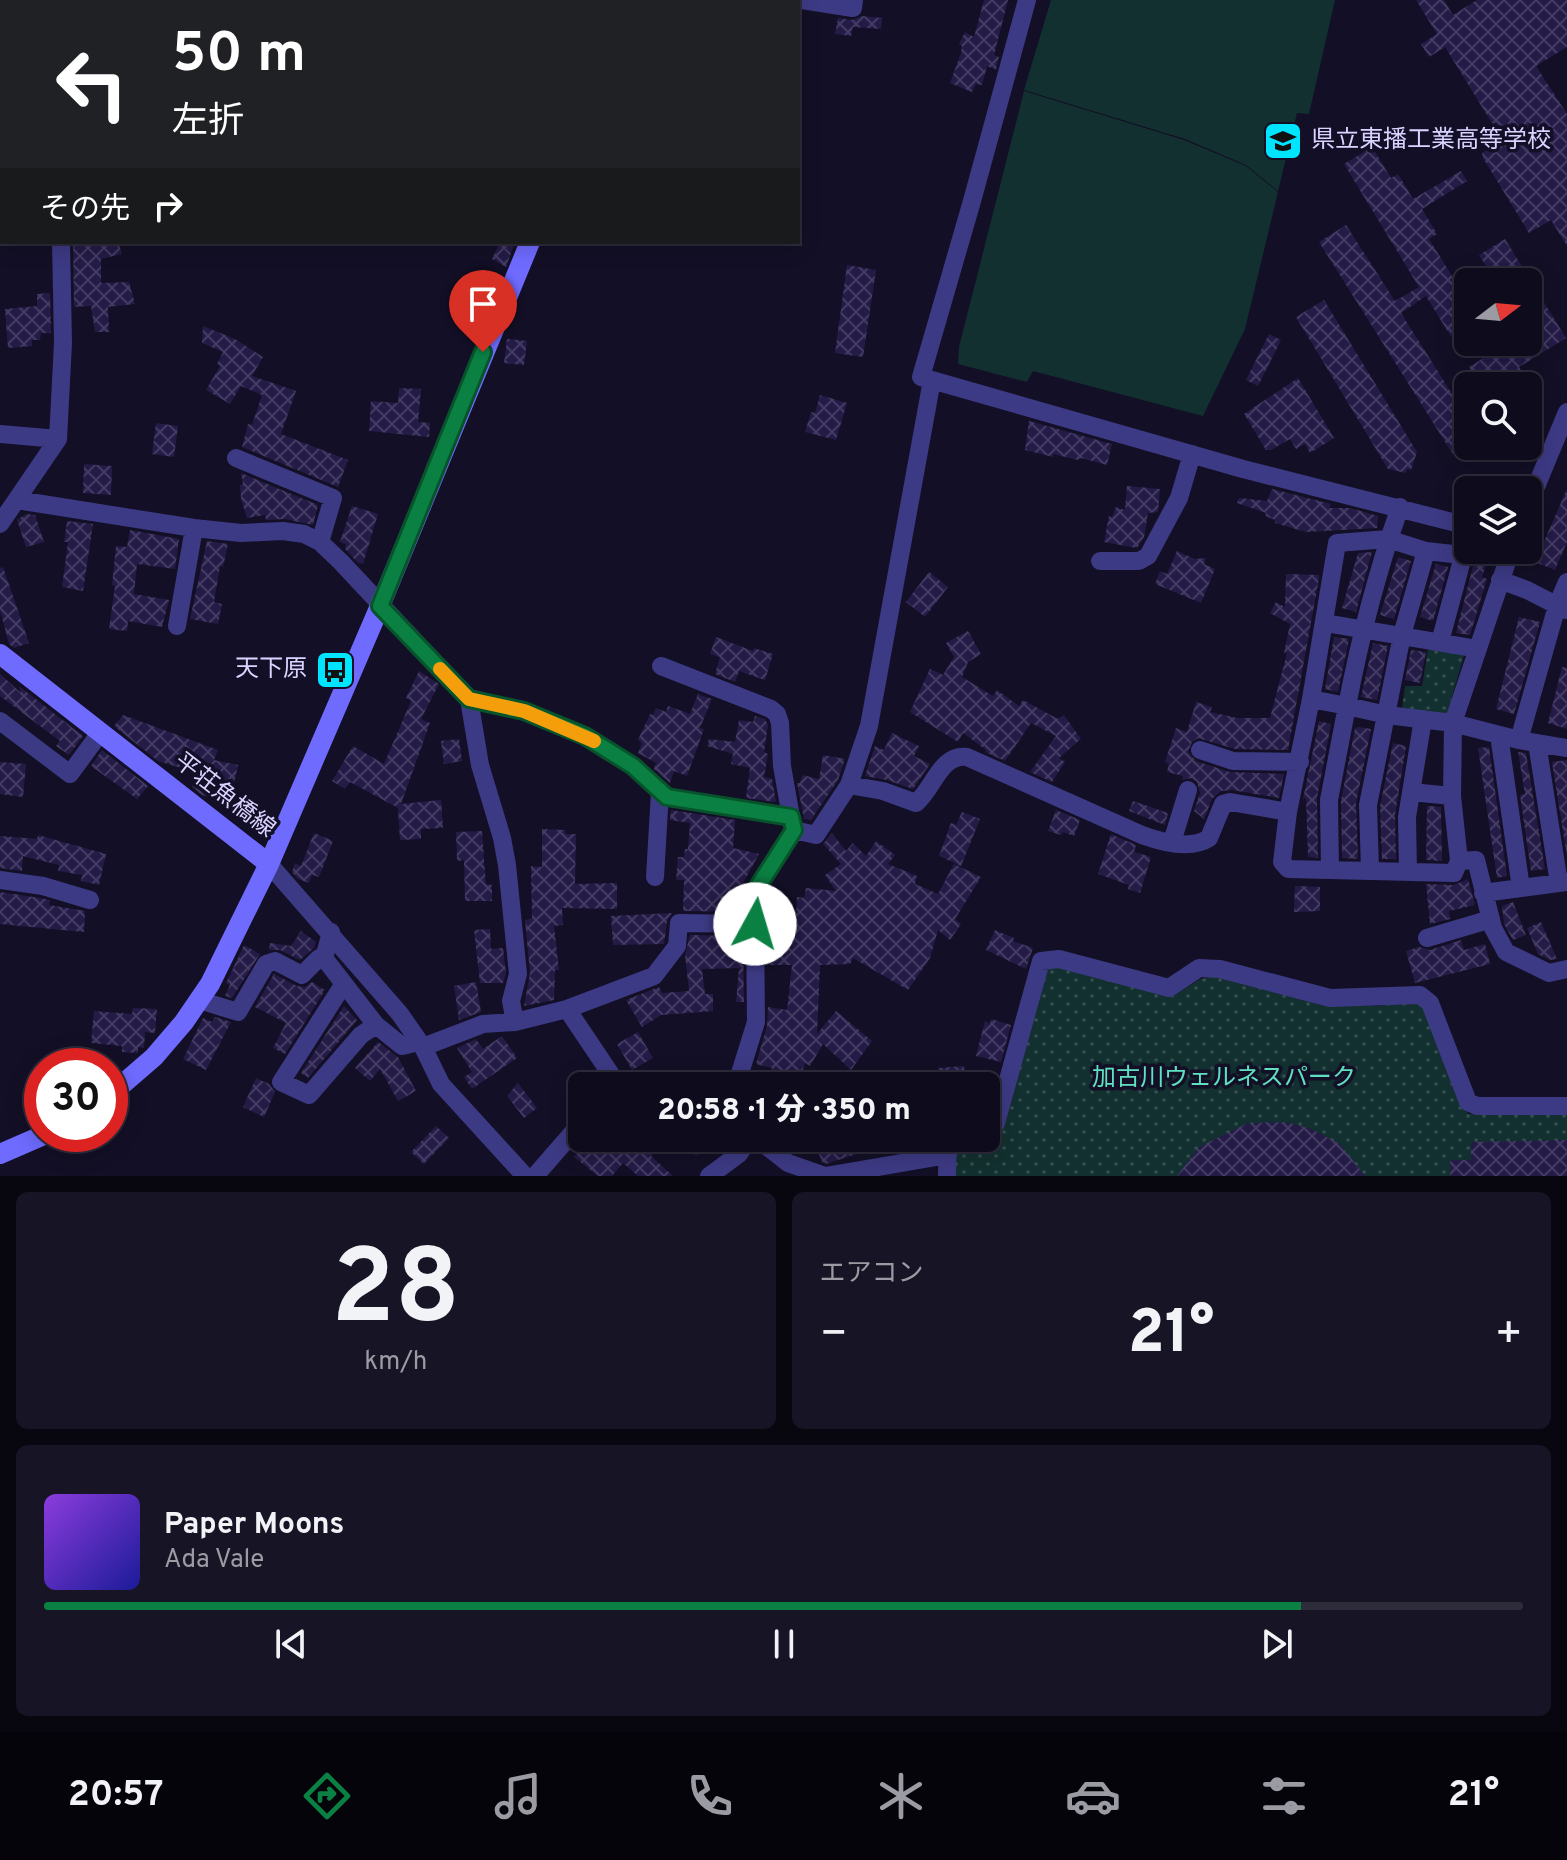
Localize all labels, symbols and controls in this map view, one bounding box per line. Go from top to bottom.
text: 50 m [172,21,306,91]
icon: left [40,32,144,136]
text: 左折 [172,100,244,146]
school or university icon: 県立東播工業高等学校 [1262,120,1304,162]
place label: 県立東播工業高等学校 [1311,126,1551,156]
icon: right [146,184,190,228]
text: その先 [40,192,130,229]
north arrow [1454,268,1542,356]
map controls [1454,268,1542,564]
pin [449,270,517,352]
icon: arrive [461,282,505,326]
button: search [1454,372,1542,460]
button: layers [1454,476,1542,564]
bus stop icon: 天下原 [314,649,356,691]
place label: 天下原 [235,655,307,685]
street label: 平荘魚橋線 [167,747,281,845]
position arrow [713,882,797,966]
speed limit sign: 30 [24,1048,128,1152]
park label: 加古川ウェルネスパーク [1092,1064,1356,1094]
text: 20:58 · 1 分 · 350 m [657,1093,911,1130]
text: 28 [331,1228,460,1360]
text: エアコン [820,1258,924,1291]
text: 21° [1128,1298,1214,1374]
text: − [820,1308,848,1364]
text: + [1495,1308,1523,1364]
text: km/h [364,1346,427,1379]
text: Paper Moons [164,1507,344,1544]
text: Ada Vale [164,1544,264,1577]
icon: previous [269,1622,313,1666]
icon: pause [762,1622,806,1666]
icon: next [1255,1622,1299,1666]
icon: directions [299,1768,355,1824]
icon: music [490,1768,546,1824]
icon: phone [682,1768,738,1824]
icon: climate [873,1768,929,1824]
icon: car [1065,1768,1121,1824]
icon: filters [1256,1768,1312,1824]
text: 20:57 [68,1773,164,1819]
text: 21° [1448,1773,1499,1819]

